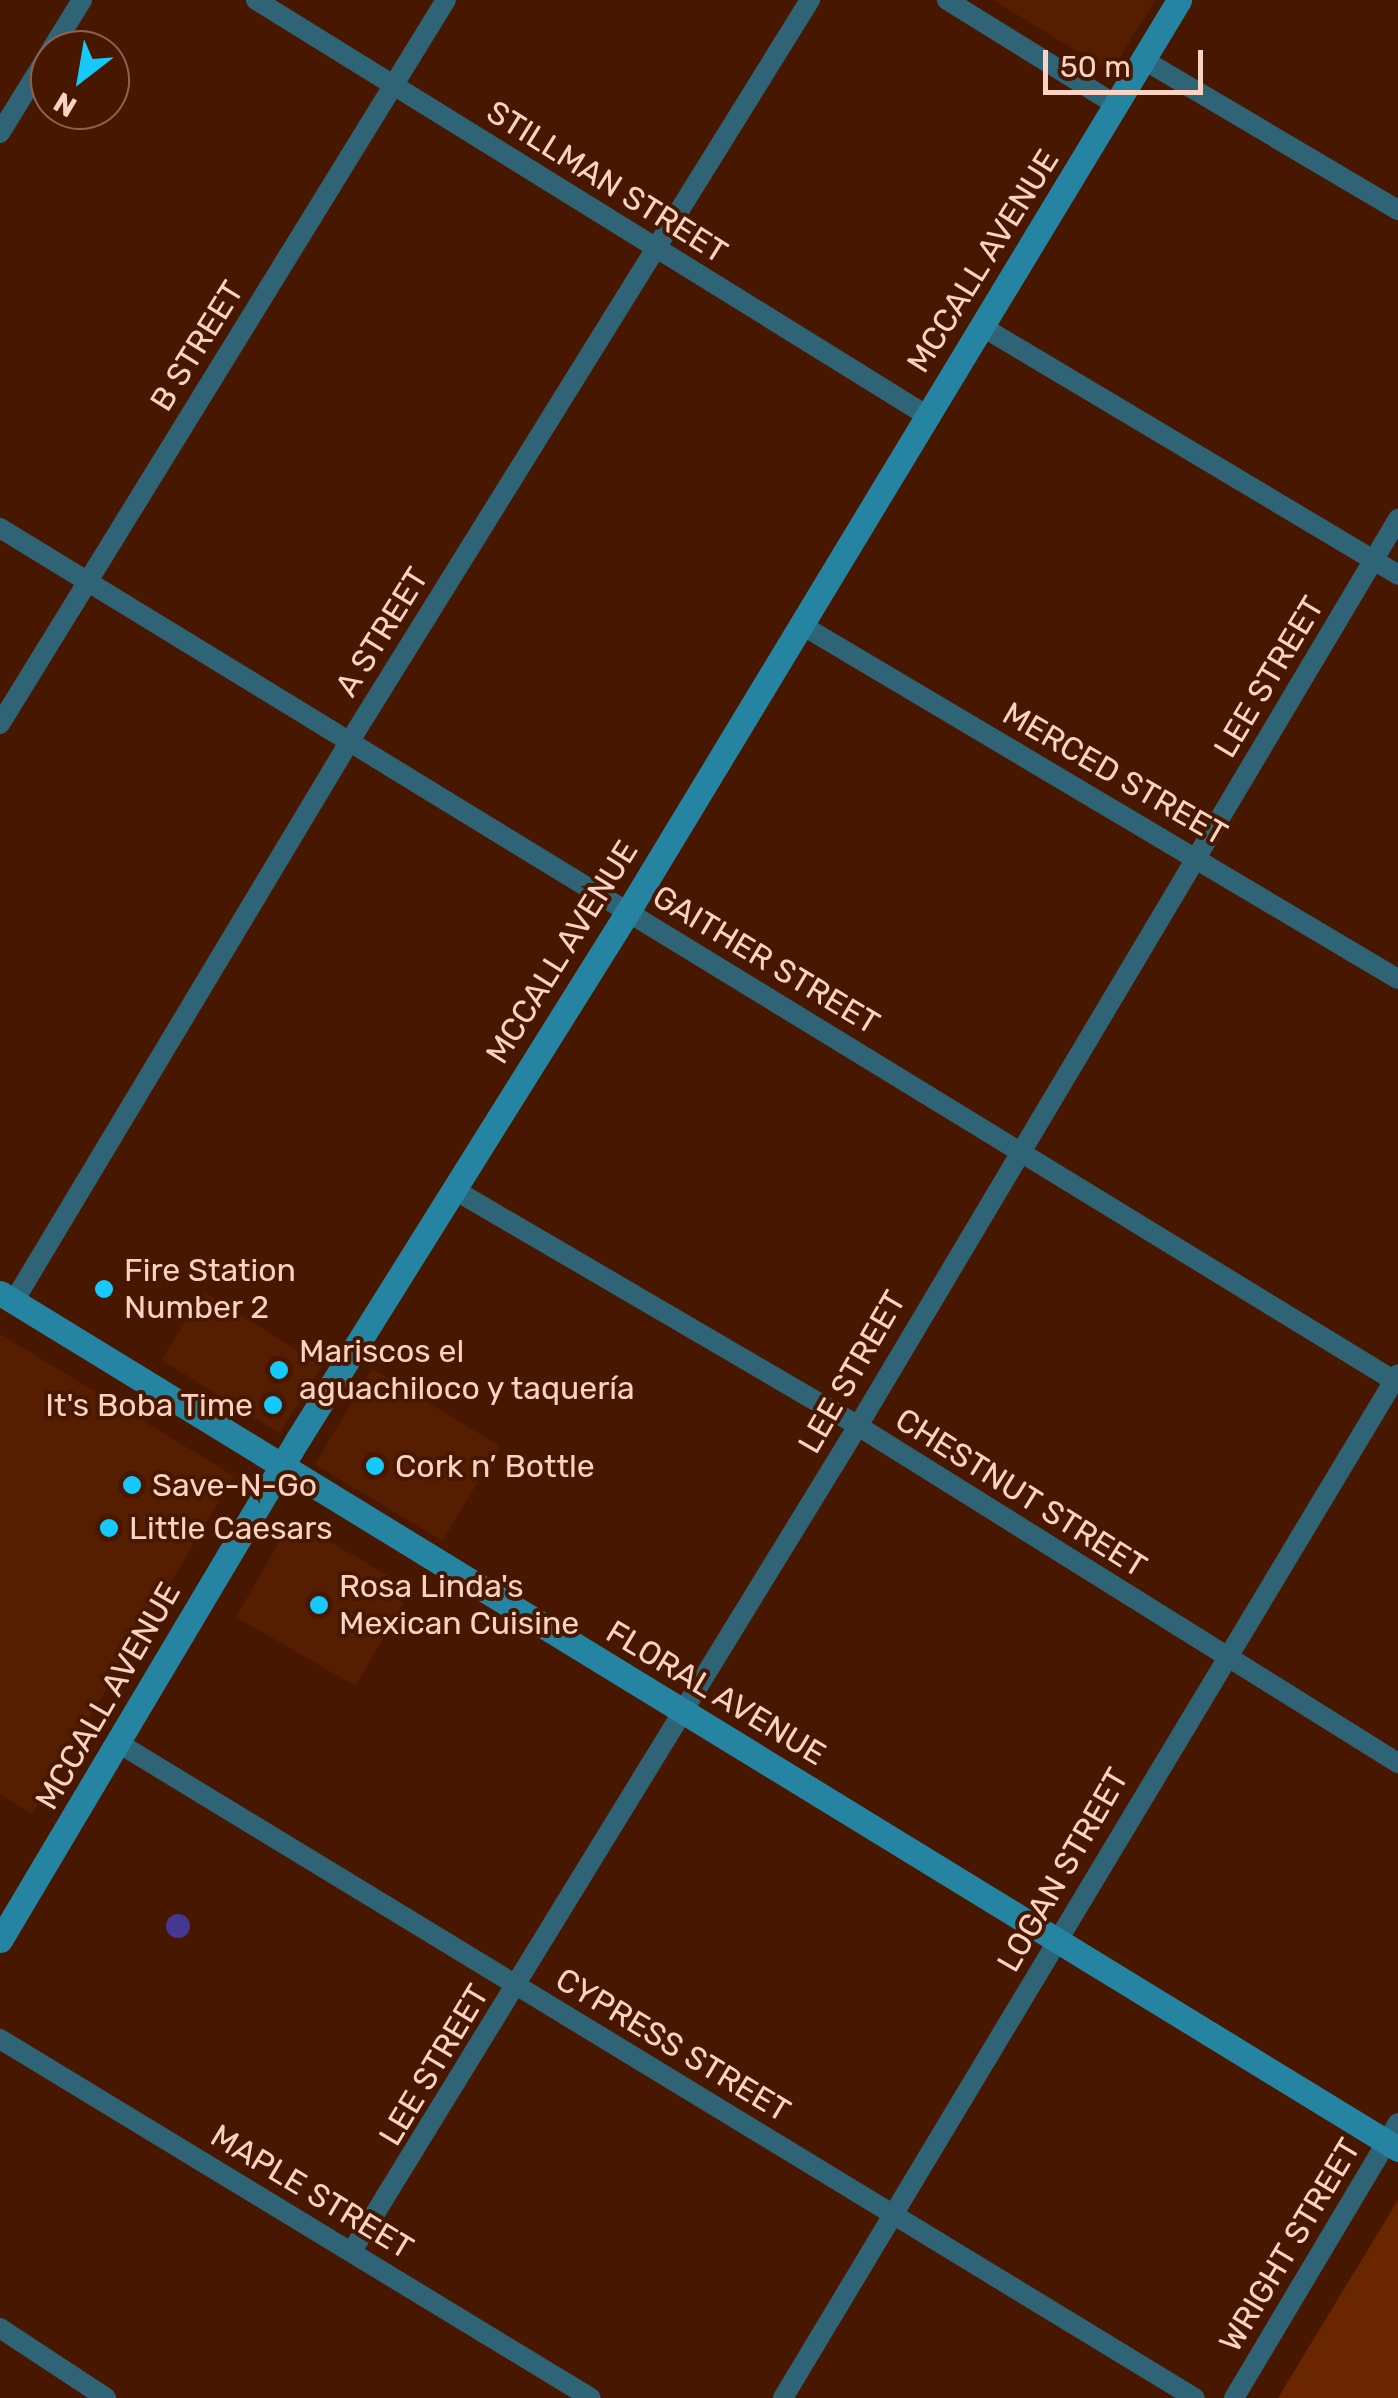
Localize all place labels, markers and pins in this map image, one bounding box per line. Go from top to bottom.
place label: Fire Station Number 2 [124,1252,296,1327]
marker: Fire Station Number 2 [93,1278,115,1300]
place label: Mariscos el aguachiloco y taquería [299,1333,637,1408]
marker: Mariscos el aguachiloco y taquería [268,1359,290,1381]
place label: It's Boba Time [44,1386,253,1424]
marker: It's Boba Time [262,1394,284,1416]
place label: Cork n’ Bottle [395,1447,595,1485]
marker: Cork n’ Bottle [364,1455,386,1477]
place label: Save-N-Go [152,1466,317,1504]
marker: Save-N-Go [121,1474,143,1496]
place label: Little Caesars [129,1509,333,1547]
marker: Little Caesars [98,1517,120,1539]
place label: Rosa Linda's Mexican Cuisine [339,1568,579,1643]
marker: Rosa Linda's Mexican Cuisine [308,1594,330,1616]

